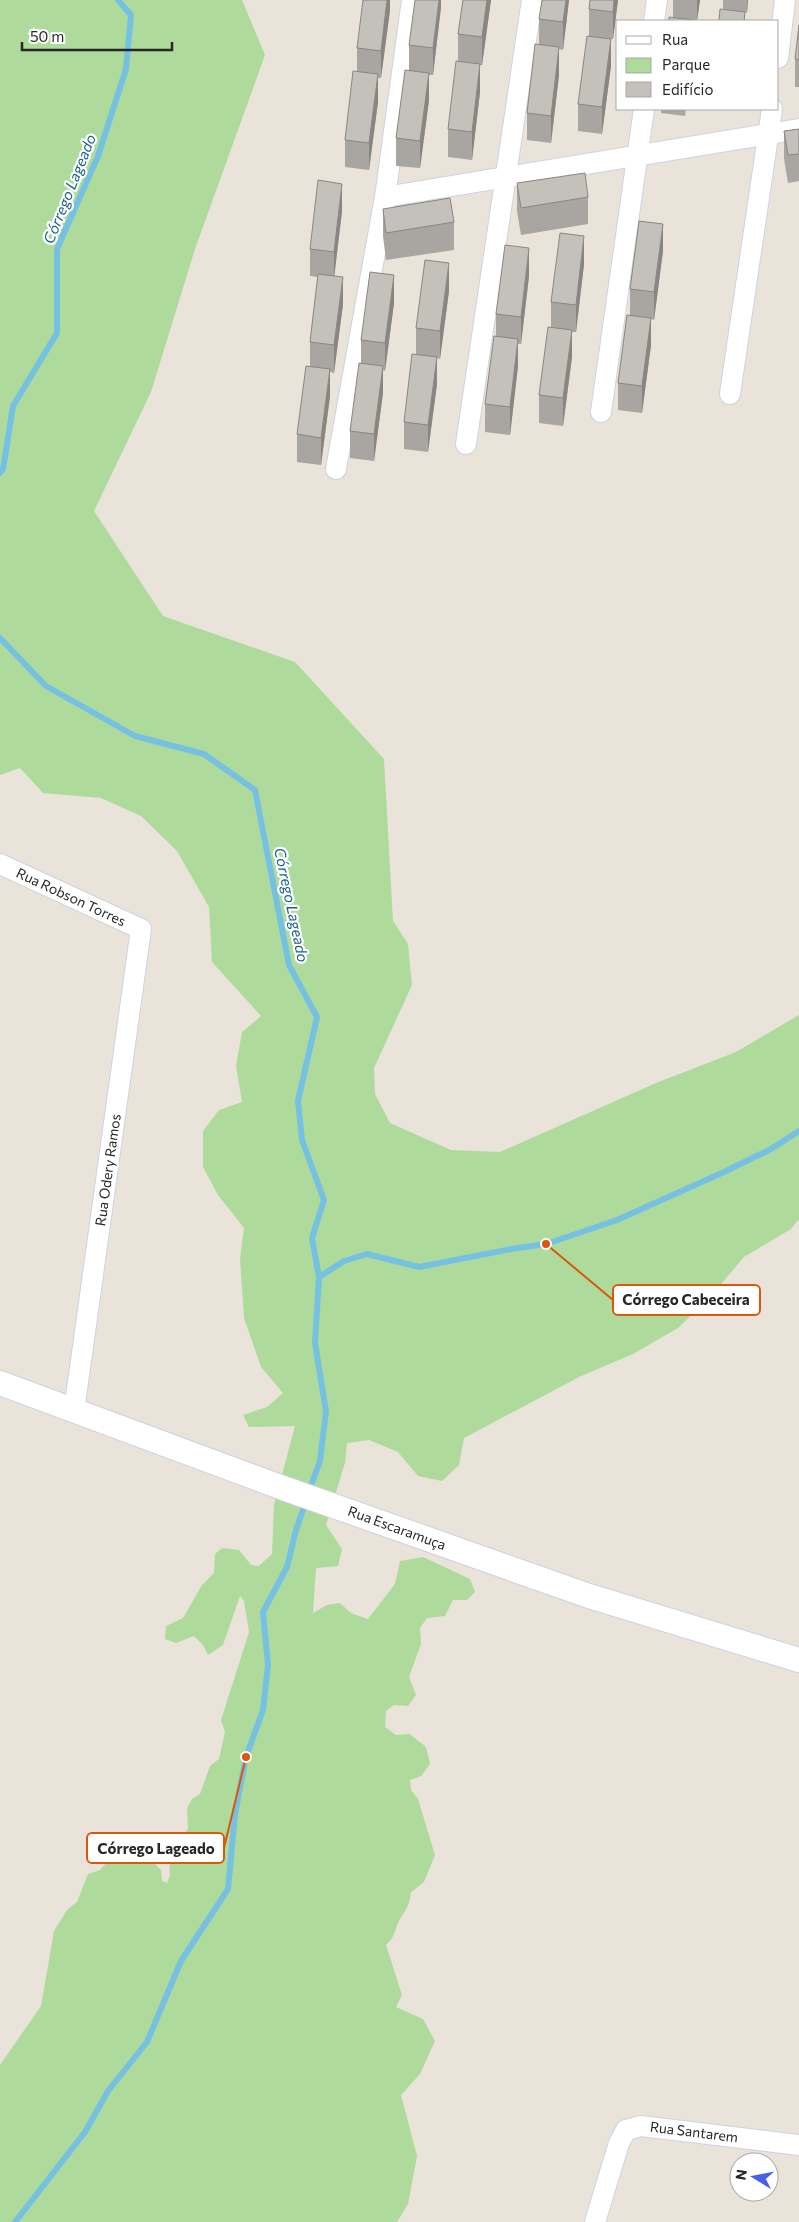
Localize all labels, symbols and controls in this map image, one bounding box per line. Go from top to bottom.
scale bar [22,20,172,52]
legend [616,20,779,110]
text: 50 m [30,27,64,45]
text: Rua [662,30,688,48]
text: Parque [662,55,710,73]
text: Edifício [662,80,713,98]
water label: Córrego Lageado [39,131,99,246]
water label: Córrego Lageado [271,846,313,964]
street label: Rua Robson Torres [14,864,129,929]
street label: Rua Odery Ramos [91,1113,124,1227]
callout: Córrego Cabeceira [613,1285,760,1315]
text: Córrego Cabeceira [622,1290,750,1308]
street label: Rua Escaramuça [346,1502,449,1553]
callout: Córrego Lageado [87,1833,224,1863]
text: Córrego Lageado [97,1839,215,1857]
street label: Rua Santarem [649,2118,739,2145]
north arrow [729,2152,779,2202]
text: N [731,2168,750,2181]

